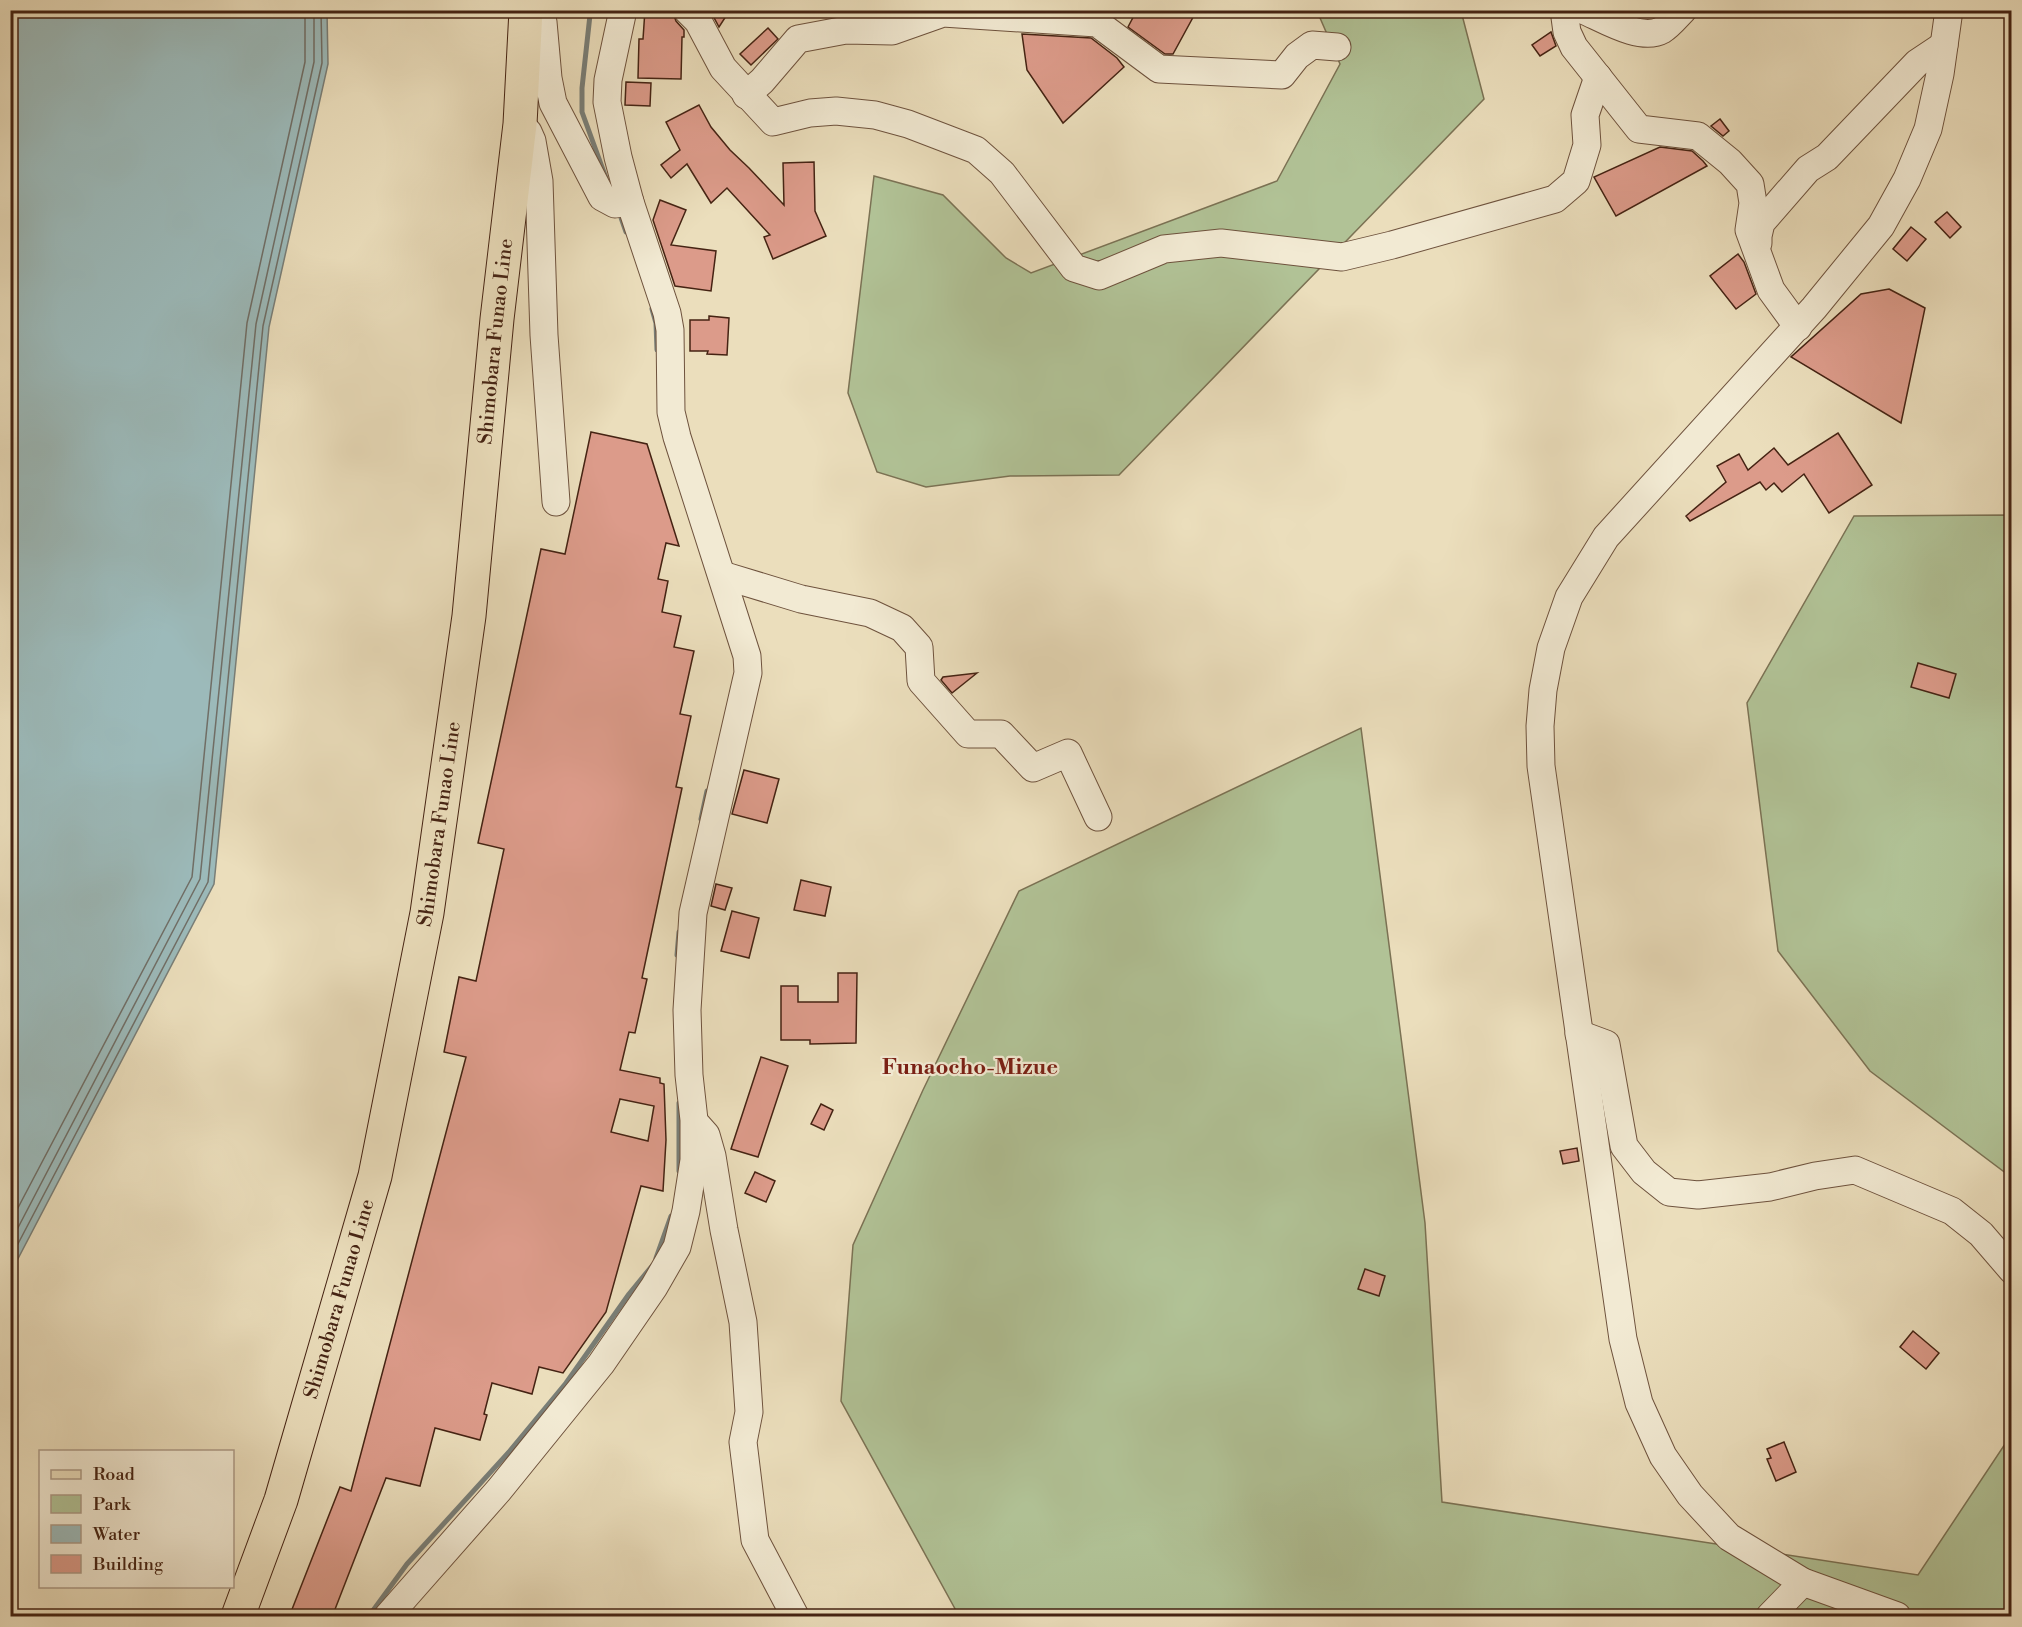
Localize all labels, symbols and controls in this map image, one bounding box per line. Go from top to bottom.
street label: Shimobara Funao Line [473,237,519,445]
street label: Shimobara Funao Line [412,720,466,929]
district label: Funaocho-Mizue [882,1054,1058,1081]
street label: Shimobara Funao Line [298,1196,380,1402]
legend [39,1450,234,1588]
text: Road [93,1463,136,1486]
text: Park [93,1493,132,1516]
text: Water [92,1523,141,1546]
text: Building [92,1553,164,1576]

